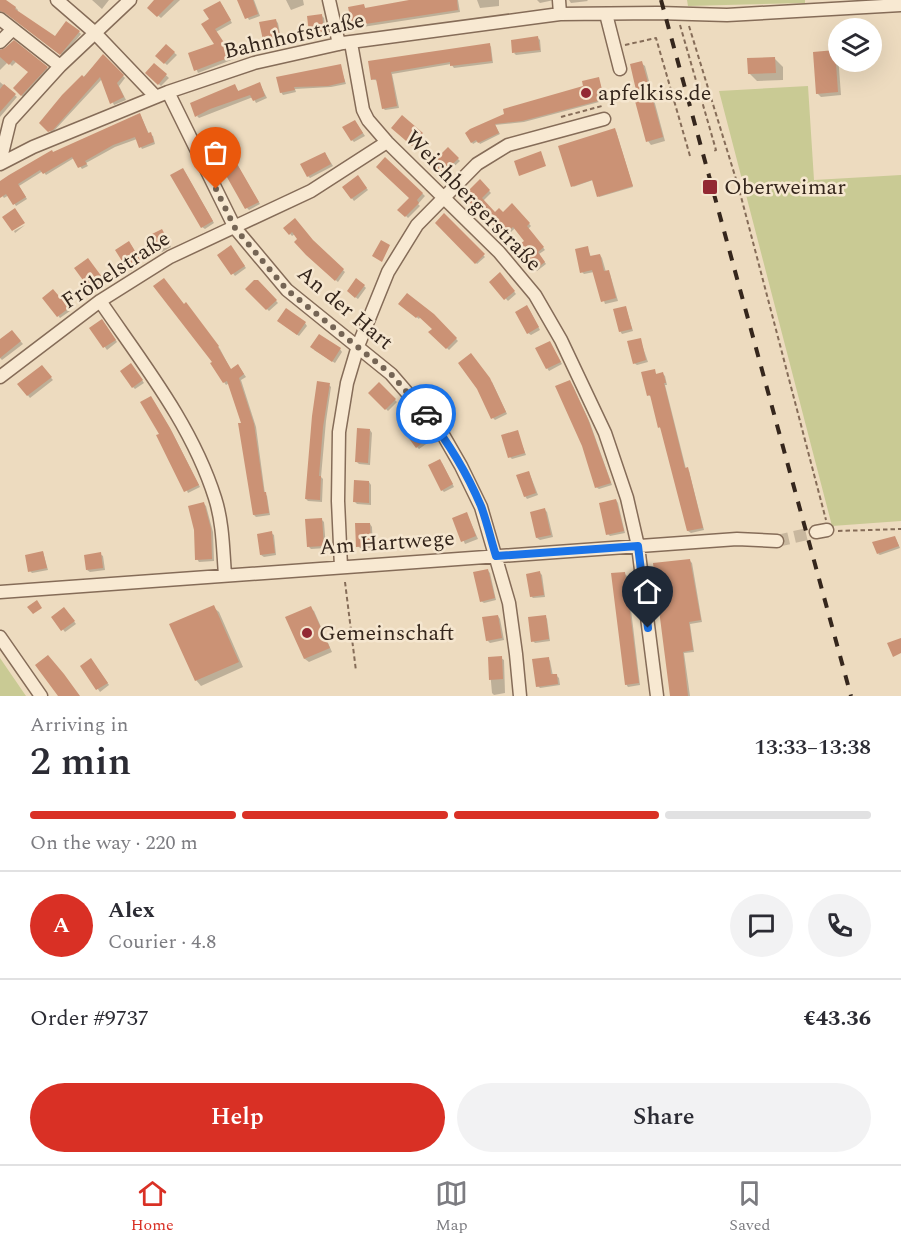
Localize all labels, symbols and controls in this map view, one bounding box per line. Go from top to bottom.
street label: Bahnhofstraße [220,4,368,68]
map controls [828,18,882,72]
button: layers [828,18,882,72]
place label: apfelkiss.de [598,77,711,110]
marker: apfelkiss.de [579,86,593,100]
street label: Weichbergerstraße [397,123,549,279]
pin [190,127,241,189]
icon: bag [199,136,232,169]
place label: Oberweimar [724,171,846,204]
marker: Oberweimar [701,178,719,196]
street label: Fröbelstraße [55,222,177,318]
street label: An der Hart [290,258,401,358]
courier [396,384,456,444]
icon: car [410,398,443,431]
street label: Am Hartwege [318,522,456,564]
pin [622,566,673,628]
icon: home [631,575,664,608]
place label: Gemeinschaft [319,617,454,650]
marker: Gemeinschaft [300,626,314,640]
text: Arriving in [30,710,128,740]
text: 13:33–13:38 [754,731,871,764]
text: 2 min [30,733,131,792]
text: On the way · 220 m [30,828,198,858]
text: Alex [108,894,155,927]
button: chat [730,894,793,957]
button: phone [808,894,871,957]
text: A [53,909,70,942]
text: Courier · 4.8 [108,927,216,957]
text: Order #9737 [30,1002,149,1035]
text: €43.36 [803,1002,871,1035]
button: Help [30,1083,445,1152]
button: Share [457,1083,871,1152]
tab: Home [131,1177,174,1237]
tab: Map [435,1177,468,1237]
tab: Saved [729,1177,770,1237]

